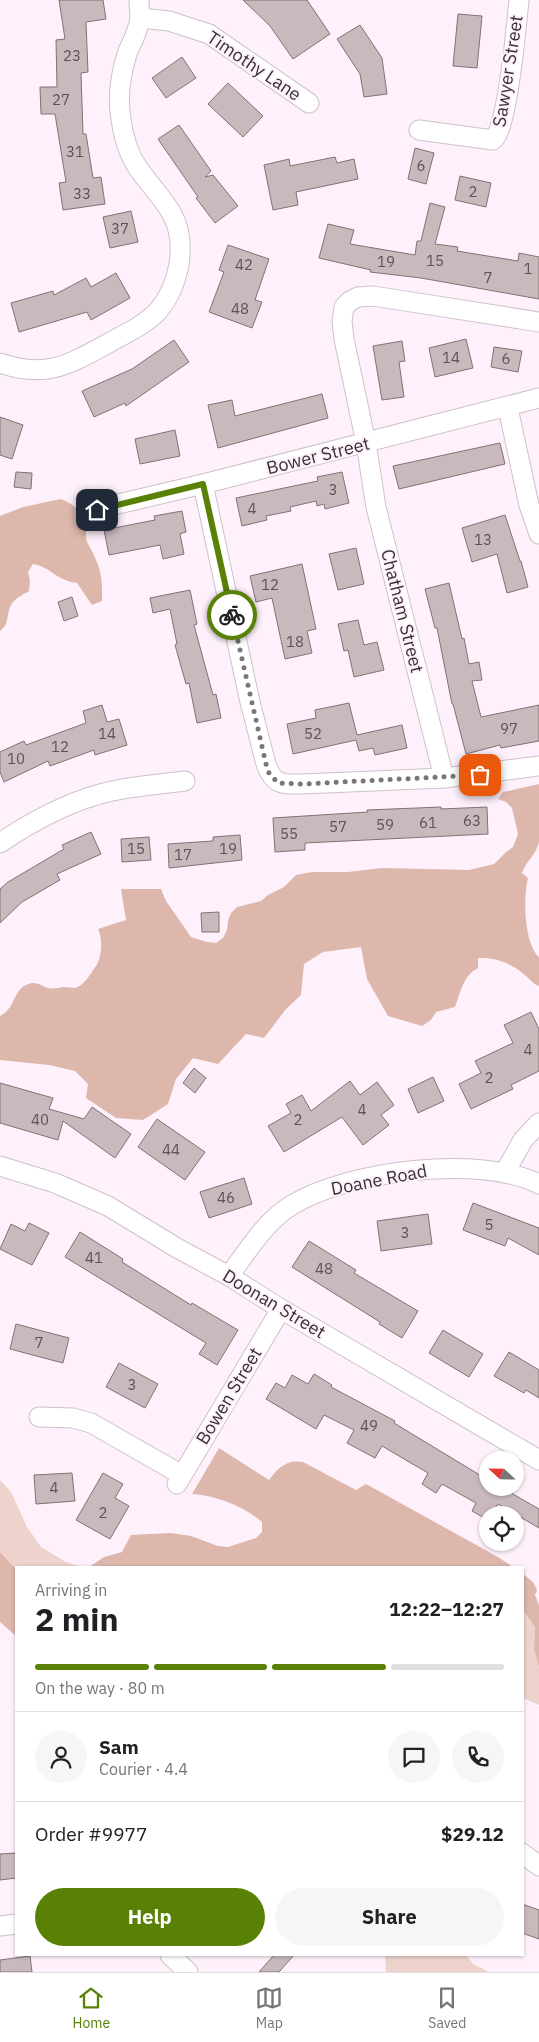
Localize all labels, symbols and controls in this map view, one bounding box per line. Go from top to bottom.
street label: Sawyer Street [487,13,528,128]
street label: Timothy Lane [203,26,306,106]
house number: 23 [63,46,81,65]
house number: 27 [52,90,70,109]
house number: 31 [66,142,84,161]
house number: 6 [416,156,426,175]
house number: 2 [468,182,478,201]
house number: 33 [73,184,91,203]
house number: 37 [111,219,129,238]
house number: 15 [426,251,444,270]
house number: 19 [377,252,395,271]
house number: 42 [235,255,253,274]
house number: 1 [523,259,533,278]
house number: 7 [483,268,493,287]
house number: 48 [231,299,249,318]
house number: 14 [442,348,460,367]
house number: 6 [501,349,511,368]
street label: Bower Street [264,432,372,479]
house number: 3 [328,480,338,499]
pin [76,489,118,531]
icon: home [83,496,111,524]
house number: 4 [247,499,257,518]
house number: 13 [474,530,492,549]
street label: Chatham Street [376,547,429,675]
house number: 12 [261,575,279,594]
courier [207,590,257,640]
icon: bike [218,601,246,629]
house number: 18 [286,632,304,651]
house number: 97 [500,719,518,738]
house number: 14 [98,724,116,743]
house number: 52 [304,724,322,743]
house number: 12 [51,737,69,756]
house number: 10 [7,749,25,768]
pin [459,754,501,796]
icon: bag [466,761,494,789]
house number: 63 [463,811,481,830]
house number: 61 [419,813,437,832]
house number: 59 [376,815,394,834]
house number: 57 [329,817,347,836]
house number: 55 [280,824,298,843]
house number: 15 [127,839,145,858]
house number: 19 [219,839,237,858]
house number: 17 [174,845,192,864]
house number: 4 [523,1040,533,1059]
house number: 2 [484,1068,494,1087]
house number: 4 [357,1100,367,1119]
house number: 40 [31,1110,49,1129]
house number: 2 [293,1110,303,1129]
house number: 44 [162,1140,180,1159]
street label: Doane Road [329,1159,429,1200]
house number: 46 [217,1188,235,1207]
house number: 5 [484,1215,494,1234]
house number: 3 [400,1223,410,1242]
house number: 41 [85,1248,103,1267]
house number: 48 [315,1259,333,1278]
street label: Doonan Street [219,1264,330,1343]
house number: 7 [34,1333,44,1352]
street label: Bowen Street [191,1343,267,1448]
house number: 3 [127,1375,137,1394]
house number: 49 [360,1416,378,1435]
north arrow [479,1451,524,1496]
map controls [479,1451,524,1551]
house number: 4 [49,1478,59,1497]
house number: 2 [98,1503,108,1522]
button: locate [479,1506,524,1551]
text: Arriving in [35,1580,107,1600]
text: 12:22–12:27 [389,1597,504,1621]
text: 2 min [35,1598,119,1640]
text: On the way · 80 m [35,1678,165,1698]
button: person [35,1731,87,1783]
button: chat [388,1731,440,1783]
button: phone [452,1731,504,1783]
text: Sam [99,1735,139,1759]
text: Courier · 4.4 [99,1759,188,1779]
text: Order #9977 [35,1822,147,1846]
text: $29.12 [441,1822,504,1846]
button: Help [35,1888,265,1946]
button: Share [275,1888,504,1946]
tab: Home [73,1984,110,2032]
tab: Map [255,1984,283,2032]
tab: Saved [428,1984,466,2032]

